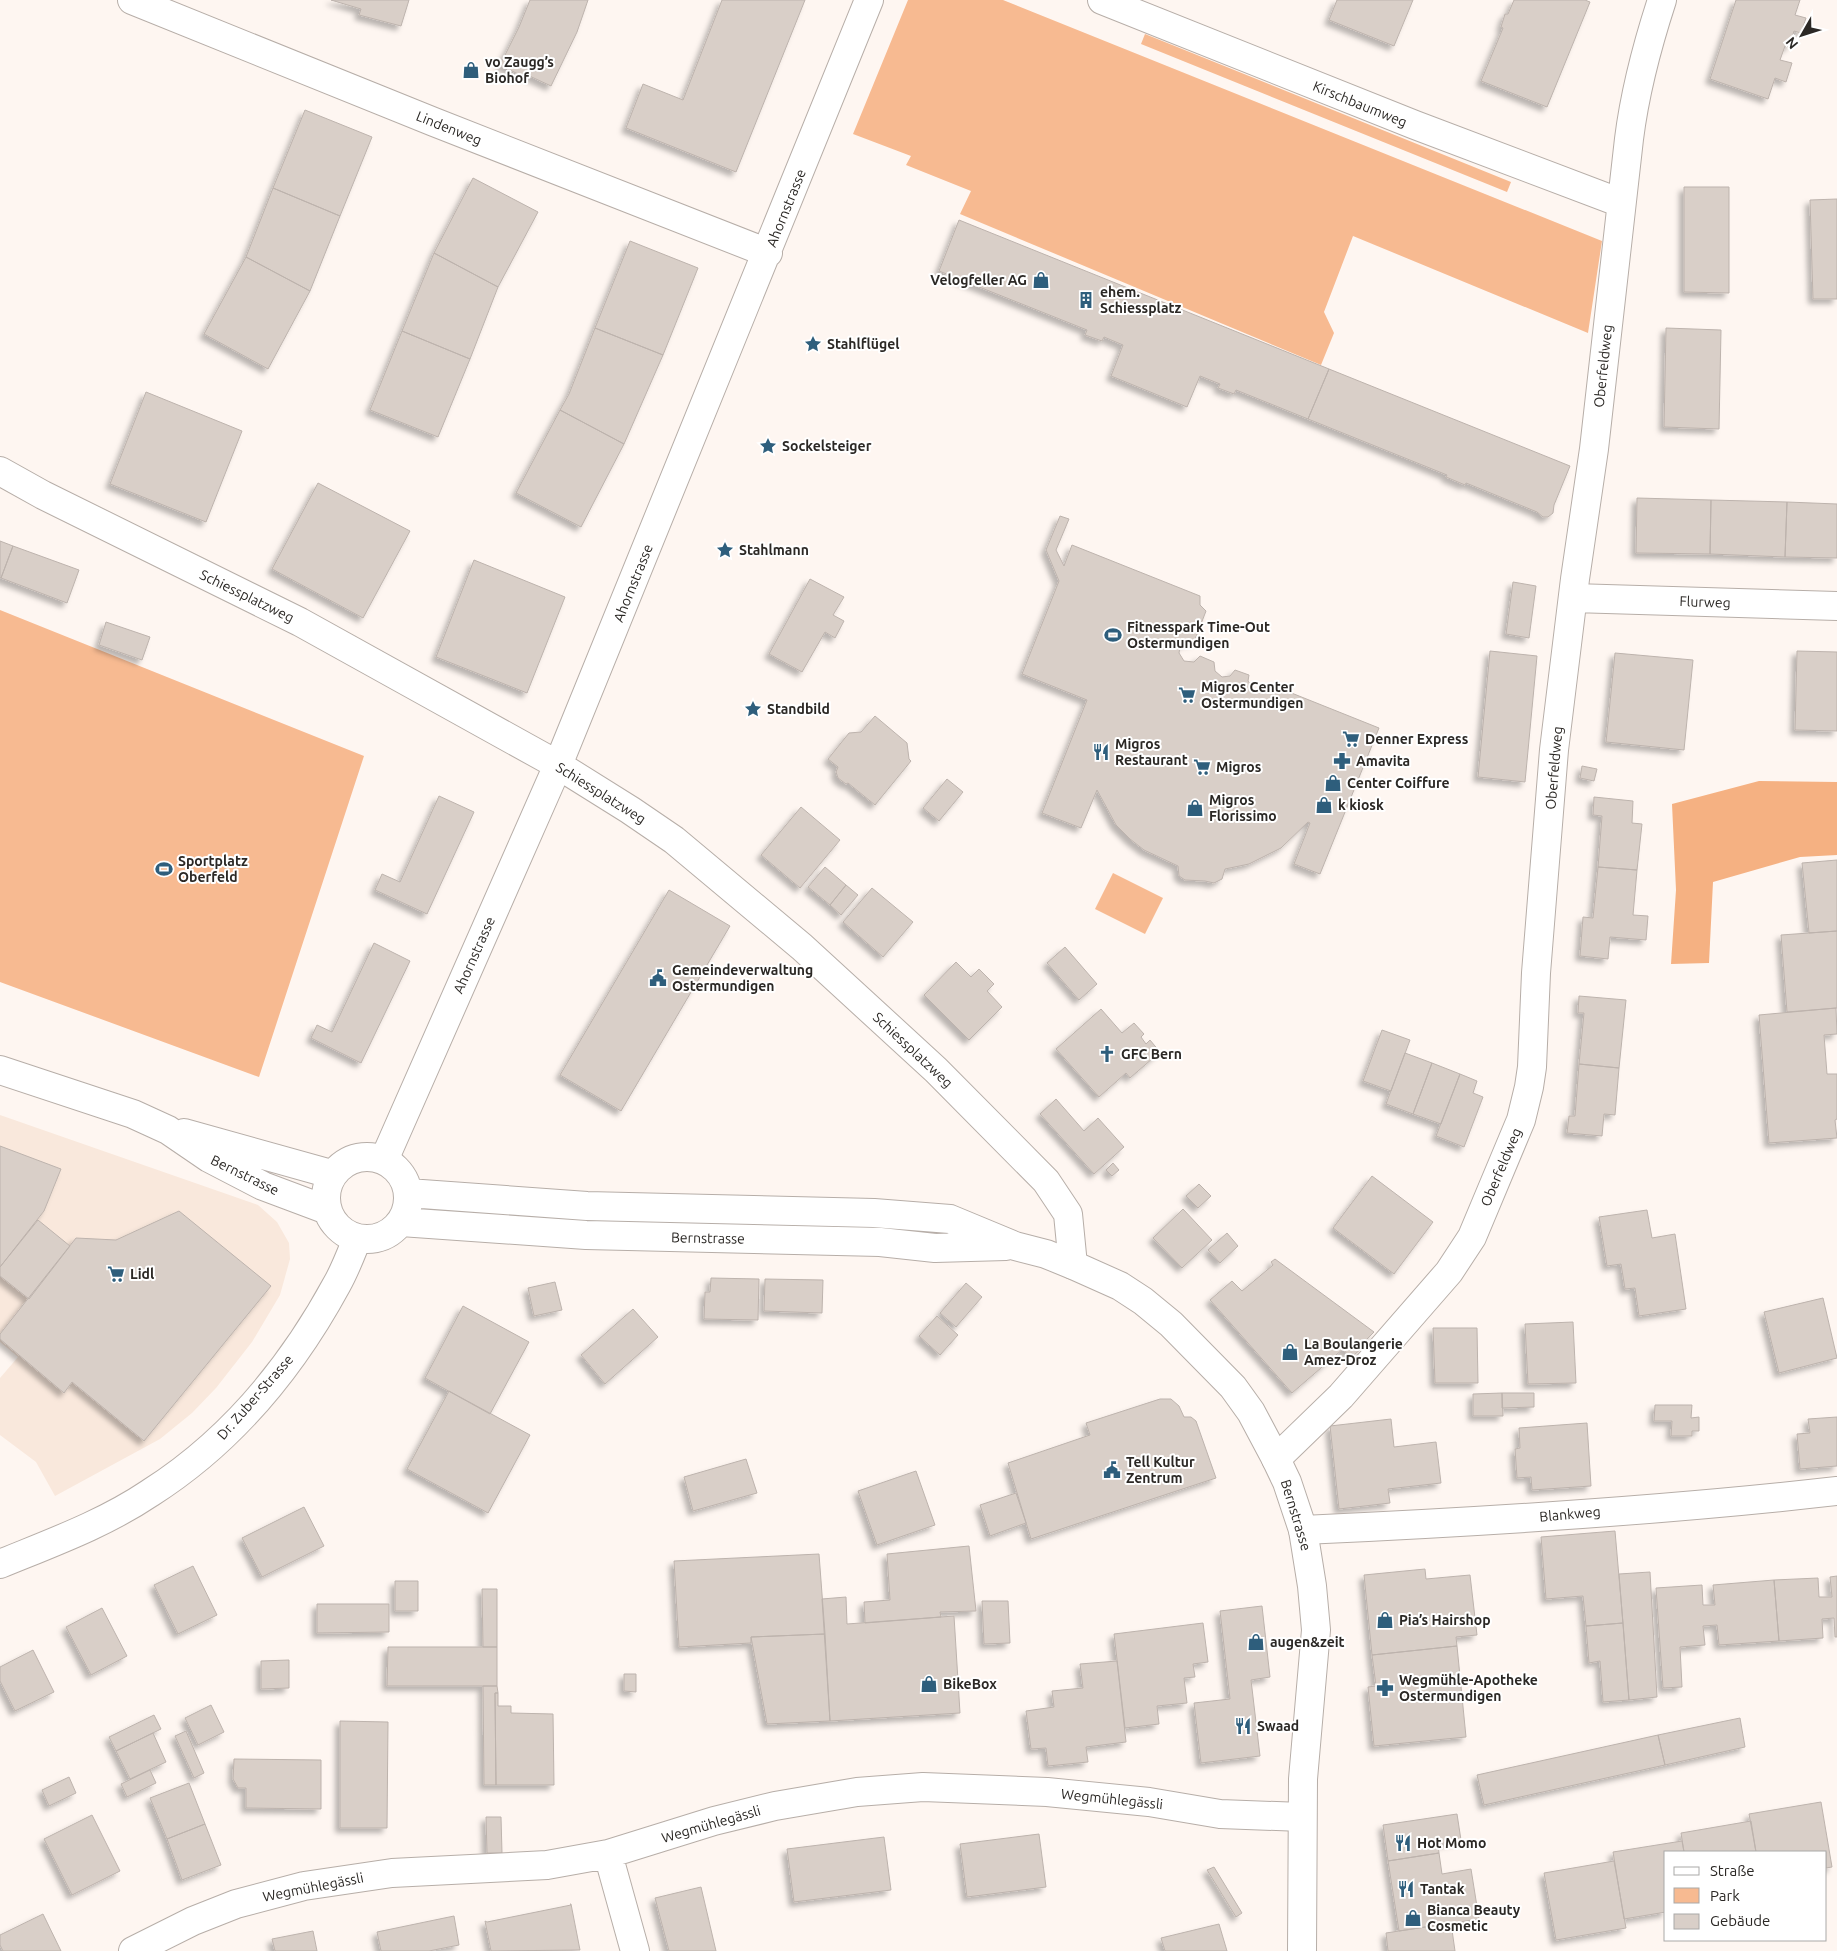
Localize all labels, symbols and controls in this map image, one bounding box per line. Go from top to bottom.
north arrow [1777,10,1827,60]
text: N [1782,34,1801,52]
place label: vo Zaugg’s Biohof [485,54,554,86]
shop icon: vo Zaugg’s Biohof [461,60,481,80]
street label: Kirschbaumweg [1311,78,1409,130]
street label: Lindenweg [414,108,484,148]
street label: Ahornstrasse [763,167,809,249]
shop icon: Velogfeller AG [1031,270,1051,290]
place label: Velogfeller AG [930,272,1027,288]
place label: ehem. Schiessplatz [1100,284,1182,316]
building icon: ehem. Schiessplatz [1076,290,1096,310]
street label: Oberfeldweg [1591,324,1615,408]
place icon: Stahlflügel [803,334,823,354]
place label: Stahlflügel [827,336,900,352]
place icon: Sockelsteiger [758,436,778,456]
place label: Sockelsteiger [782,438,872,454]
place icon: Stahlmann [715,540,735,560]
street label: Ahornstrasse [610,542,656,624]
place label: Stahlmann [739,542,809,558]
street label: Schiessplatzweg [197,566,297,626]
street label: Flurweg [1679,593,1731,611]
place label: Fitnesspark Time-Out Ostermundigen [1127,619,1270,651]
sports icon: Fitnesspark Time-Out Ostermundigen [1103,625,1123,645]
place label: Migros Center Ostermundigen [1201,679,1304,711]
supermarket icon: Migros Center Ostermundigen [1177,685,1197,705]
place icon: Standbild [743,699,763,719]
place label: Standbild [767,701,830,717]
street label: Oberfeldweg [1542,726,1566,810]
supermarket icon: Denner Express [1341,729,1361,749]
place label: Denner Express [1365,731,1469,747]
place label: Migros Restaurant [1115,736,1188,768]
restaurant icon: Migros Restaurant [1091,742,1111,762]
pharmacy icon: Amavita [1332,751,1352,771]
place label: Amavita [1356,753,1410,769]
supermarket icon: Migros [1192,757,1212,777]
street label: Schiessplatzweg [553,759,649,827]
place label: Migros [1216,759,1262,775]
shop icon: Center Coiffure [1323,773,1343,793]
place label: Center Coiffure [1347,775,1450,791]
place label: Migros Florissimo [1209,792,1277,824]
shop icon: k kiosk [1314,795,1334,815]
place label: k kiosk [1338,797,1384,813]
shop icon: Migros Florissimo [1185,798,1205,818]
place label: Sportplatz Oberfeld [178,853,248,885]
sports icon: Sportplatz Oberfeld [154,859,174,879]
street label: Ahornstrasse [450,914,498,996]
place label: Gemeindeverwaltung Ostermundigen [672,962,813,994]
public building icon: Gemeindeverwaltung Ostermundigen [648,968,668,988]
street label: Schiessplatzweg [870,1009,956,1091]
church icon: GFC Bern [1097,1044,1117,1064]
place label: GFC Bern [1121,1046,1182,1062]
street label: Oberfeldweg [1477,1125,1525,1209]
street label: Bernstrasse [208,1152,282,1198]
street label: Bernstrasse [671,1229,745,1247]
supermarket icon: Lidl [106,1264,126,1284]
place label: Lidl [130,1266,154,1282]
place label: La Boulangerie Amez-Droz [1304,1336,1403,1368]
shop icon: La Boulangerie Amez-Droz [1280,1342,1300,1362]
street label: Dr. Zuber-Strasse [214,1351,296,1443]
place label: Tell Kultur Zentrum [1126,1454,1195,1486]
public building icon: Tell Kultur Zentrum [1102,1460,1122,1480]
street label: Bernstrasse [1278,1477,1314,1553]
street label: Blankweg [1539,1503,1601,1525]
shop icon: Pia’s Hairshop [1375,1610,1395,1630]
place label: Pia’s Hairshop [1399,1612,1491,1628]
shop icon: augen&zeit [1246,1632,1266,1652]
place label: augen&zeit [1270,1634,1345,1650]
place label: Wegmühle-Apotheke Ostermundigen [1399,1672,1538,1704]
shop icon: BikeBox [919,1674,939,1694]
place label: BikeBox [943,1676,997,1692]
pharmacy icon: Wegmühle-Apotheke Ostermundigen [1375,1678,1395,1698]
restaurant icon: Swaad [1233,1716,1253,1736]
place label: Swaad [1257,1718,1299,1734]
street label: Wegmühlegässli [1060,1786,1164,1812]
street label: Wegmühlegässli [660,1802,762,1846]
restaurant icon: Hot Momo [1393,1833,1413,1853]
place label: Hot Momo [1417,1835,1486,1851]
legend [1664,1851,1827,1941]
text: Straße [1710,1862,1754,1879]
street label: Wegmühlegässli [261,1869,365,1905]
restaurant icon: Tantak [1396,1879,1416,1899]
place label: Tantak [1420,1881,1465,1897]
text: Park [1710,1887,1740,1904]
place label: Bianca Beauty Cosmetic [1427,1902,1521,1934]
shop icon: Bianca Beauty Cosmetic [1403,1908,1423,1928]
text: Gebäude [1710,1912,1770,1929]

